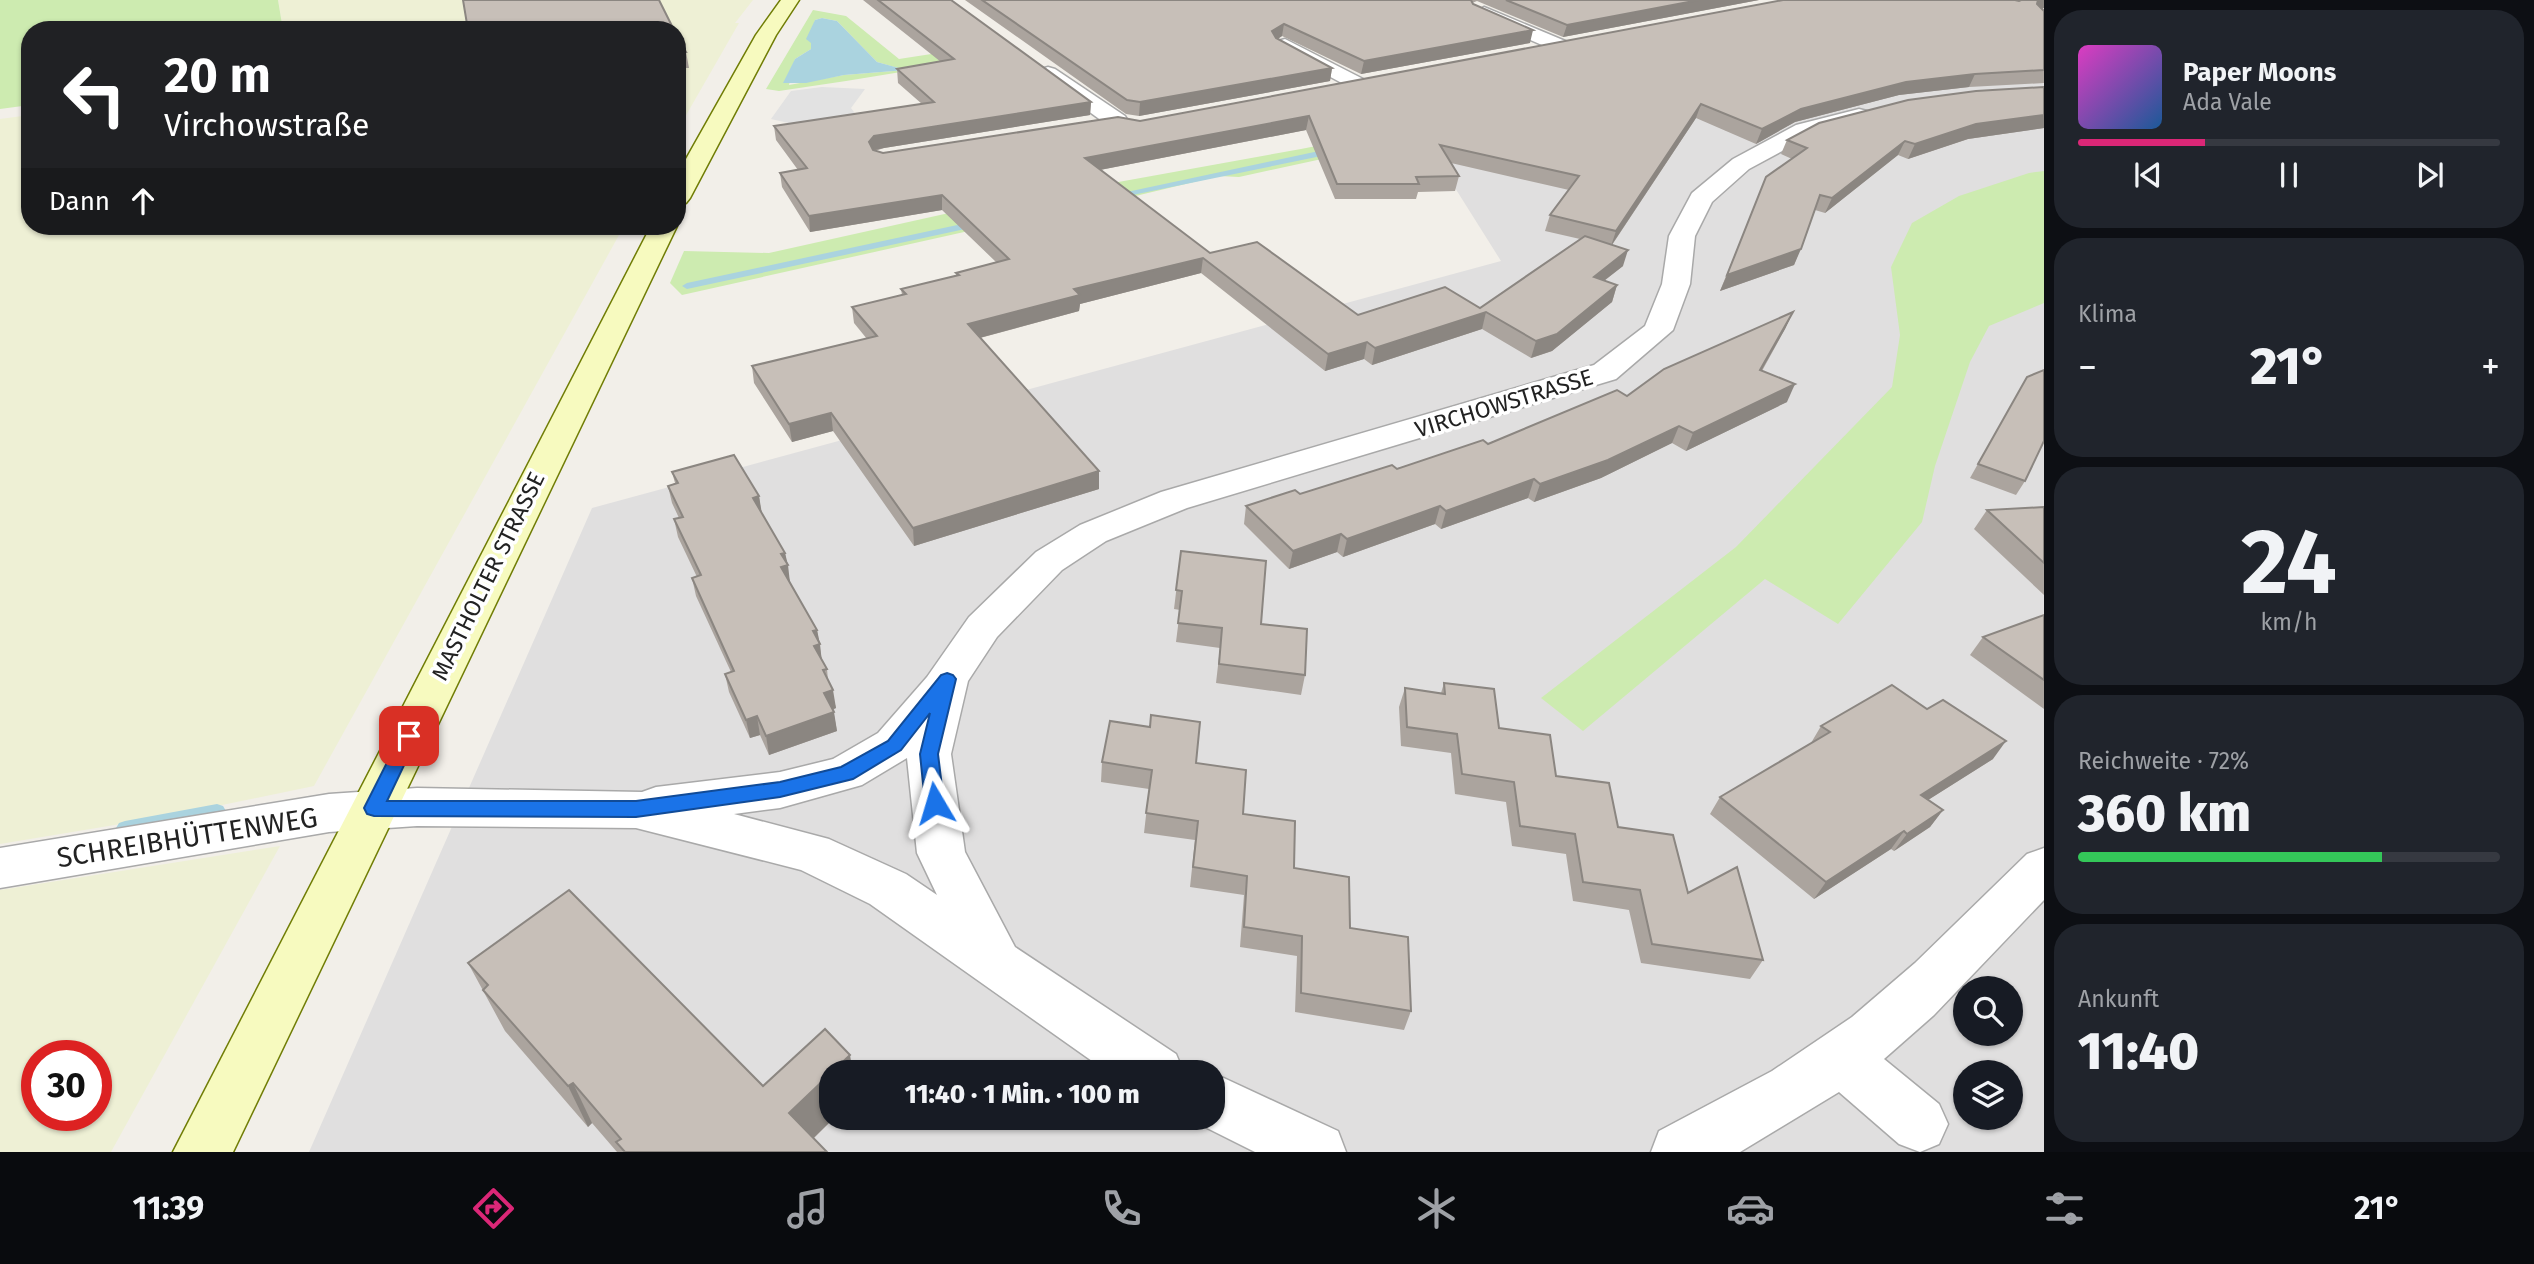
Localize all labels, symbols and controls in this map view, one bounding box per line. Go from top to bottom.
text: 20 m [164,46,271,105]
icon: left [49,49,140,140]
text: Paper Moons [2183,57,2336,88]
text: Ada Vale [2183,88,2272,116]
text: Virchowstraße [164,106,369,144]
icon: previous [2129,156,2167,194]
icon: pause [2270,156,2308,194]
icon: next [2411,156,2449,194]
icon: ahead [124,182,162,220]
text: Dann [49,186,110,217]
text: Klima [2078,300,2137,328]
text: 21° [2250,335,2328,398]
text: − [2078,344,2097,390]
text: + [2481,344,2500,390]
street label: VIRCHOWSTRASSE [1412,363,1596,443]
street label: MASTHOLTER STRASSE [425,467,551,685]
text: 24 [2241,508,2337,617]
text: km/h [2261,608,2317,636]
pin [379,706,439,766]
icon: arrive [390,717,428,755]
text: Reichweite · 72% [2078,747,2249,775]
position arrow [898,766,972,840]
text: 360 km [2078,782,2251,845]
street label: SCHREIBHÜTTENWEG [54,801,320,874]
map controls [1953,976,2023,1130]
button: search [1953,976,2023,1046]
text: Ankunft [2078,985,2159,1013]
text: 11:40 [2078,1020,2199,1083]
speed limit sign: 30 [21,1040,112,1131]
button: layers [1953,1060,2023,1130]
text: 11:40 · 1 Min. · 100 m [904,1079,1140,1110]
icon: directions [469,1184,518,1233]
icon: music [783,1184,832,1233]
icon: phone [1097,1184,1146,1233]
icon: climate [1412,1184,1461,1233]
icon: car [1726,1184,1775,1233]
icon: filters [2040,1184,2089,1233]
text: 11:39 [133,1189,204,1227]
text: 21° [2354,1189,2401,1227]

